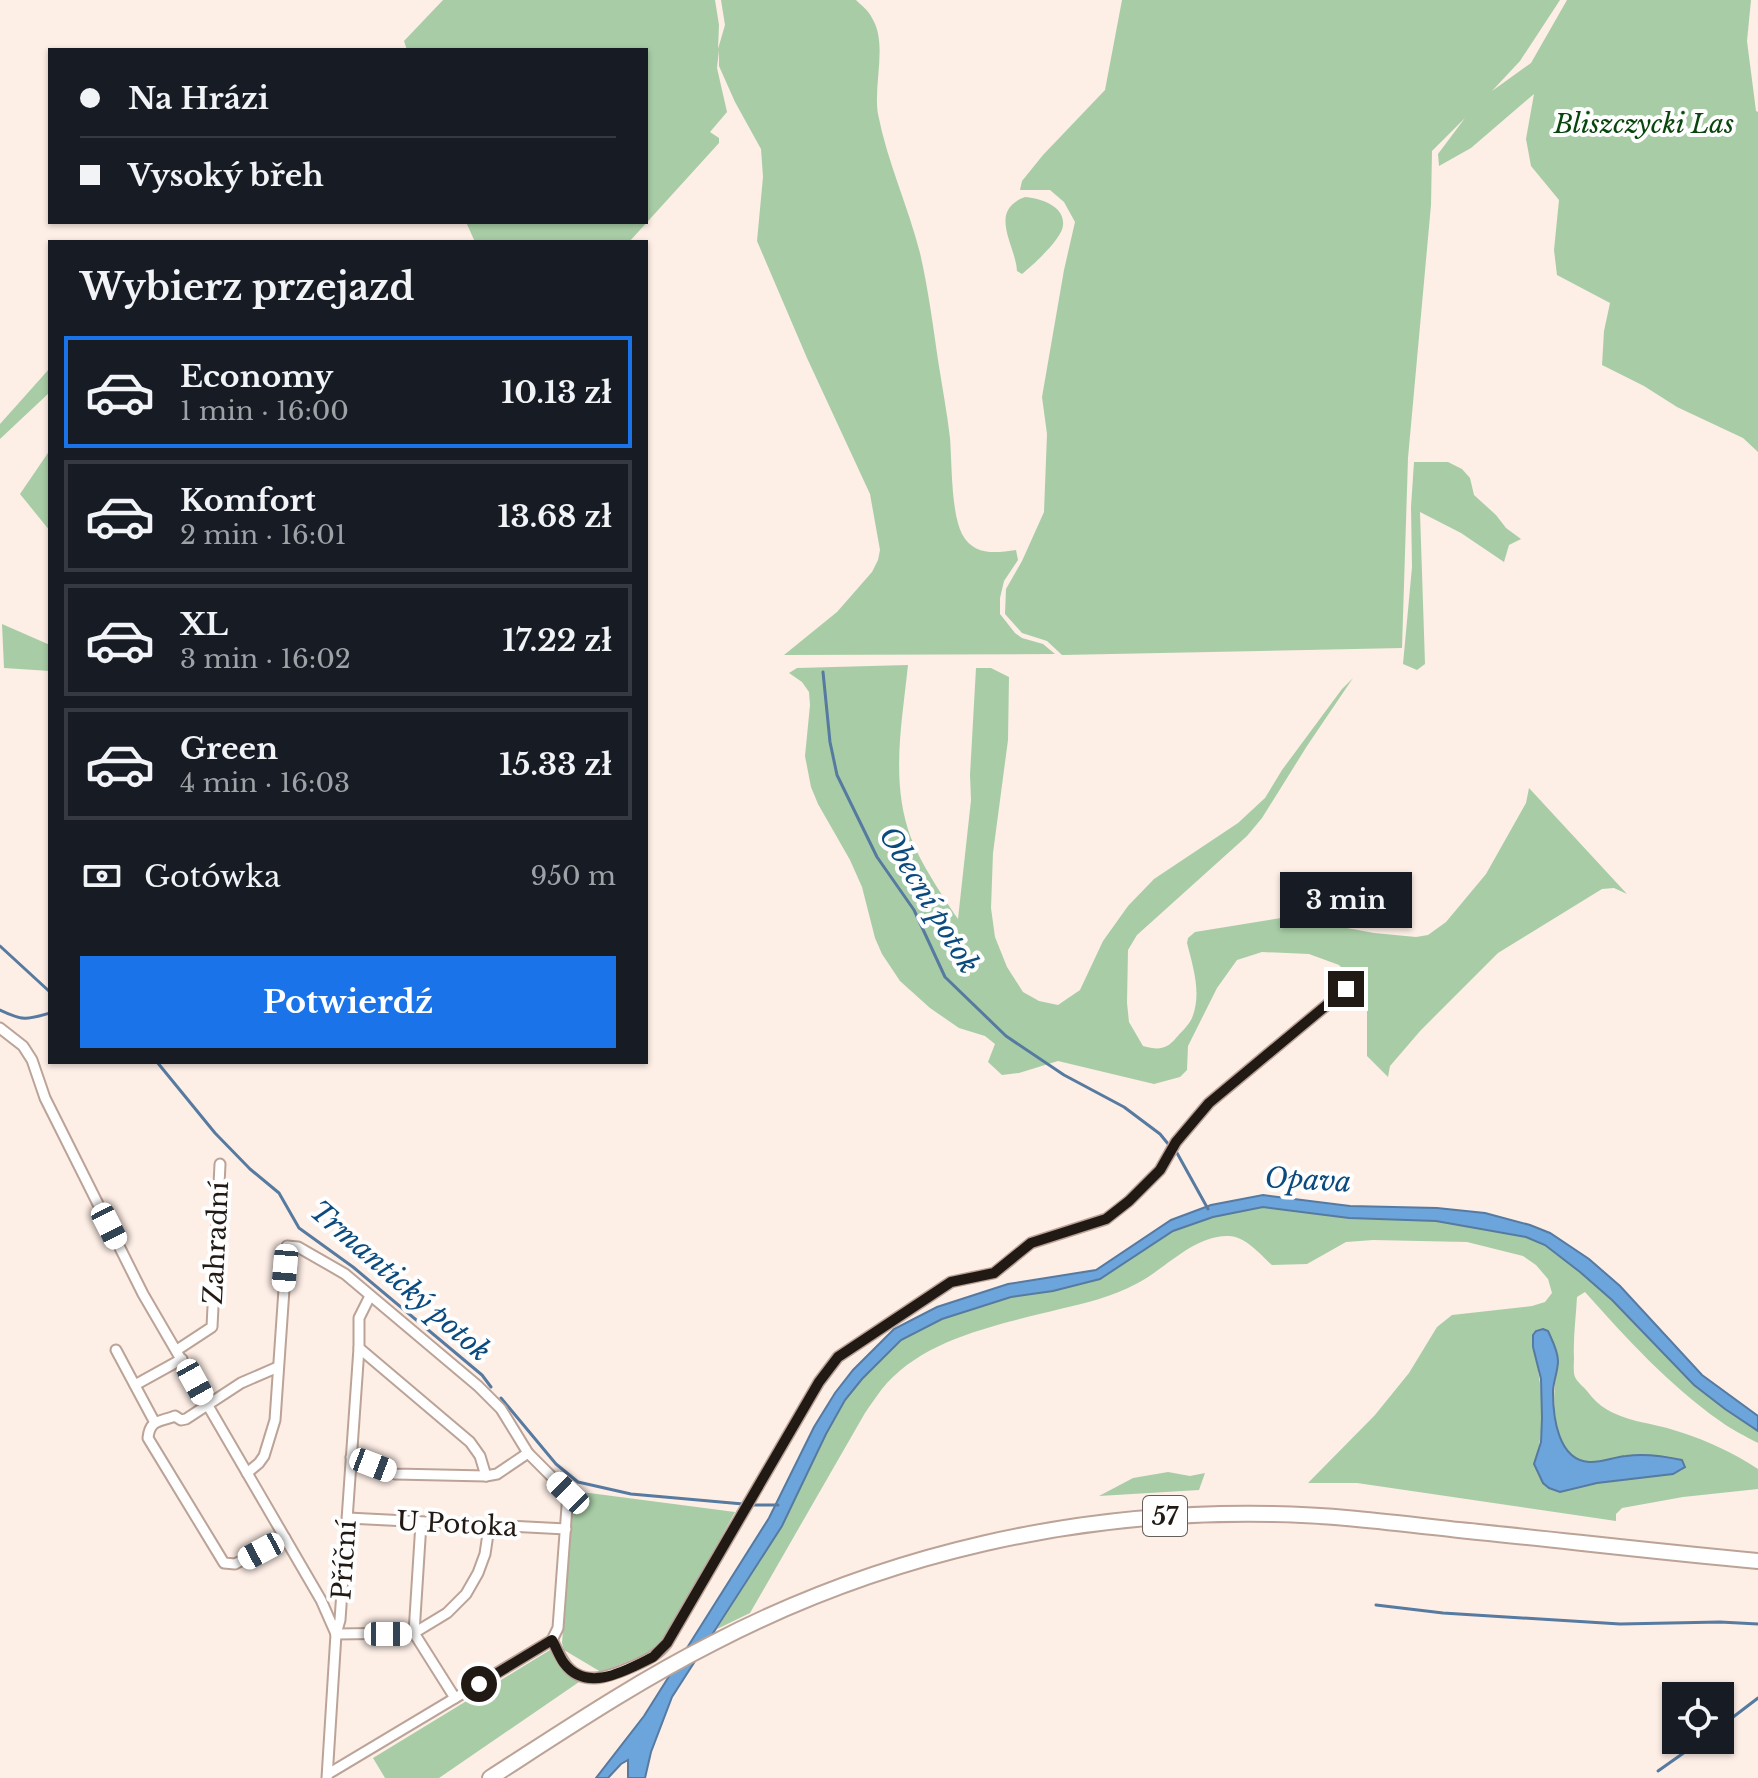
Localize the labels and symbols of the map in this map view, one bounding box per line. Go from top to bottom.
park label: Bliszczycki Las [1553,108,1734,140]
water label: Obecní potok [871,820,987,980]
callout: 3 min [1280,873,1412,929]
route end [1328,971,1364,1007]
water label: Opava [1264,1160,1352,1200]
street label: Zahradní [197,1180,235,1305]
water label: Trmantický potok [303,1193,497,1369]
car [87,1199,131,1253]
car [271,1243,299,1293]
car [173,1355,217,1409]
car [346,1445,400,1485]
car [542,1468,594,1518]
road number: 57 [1143,1496,1187,1536]
street label: U Potoka [396,1505,519,1543]
street label: Příční [325,1519,363,1601]
car [234,1529,288,1573]
car [364,1622,412,1646]
route start [461,1666,497,1702]

